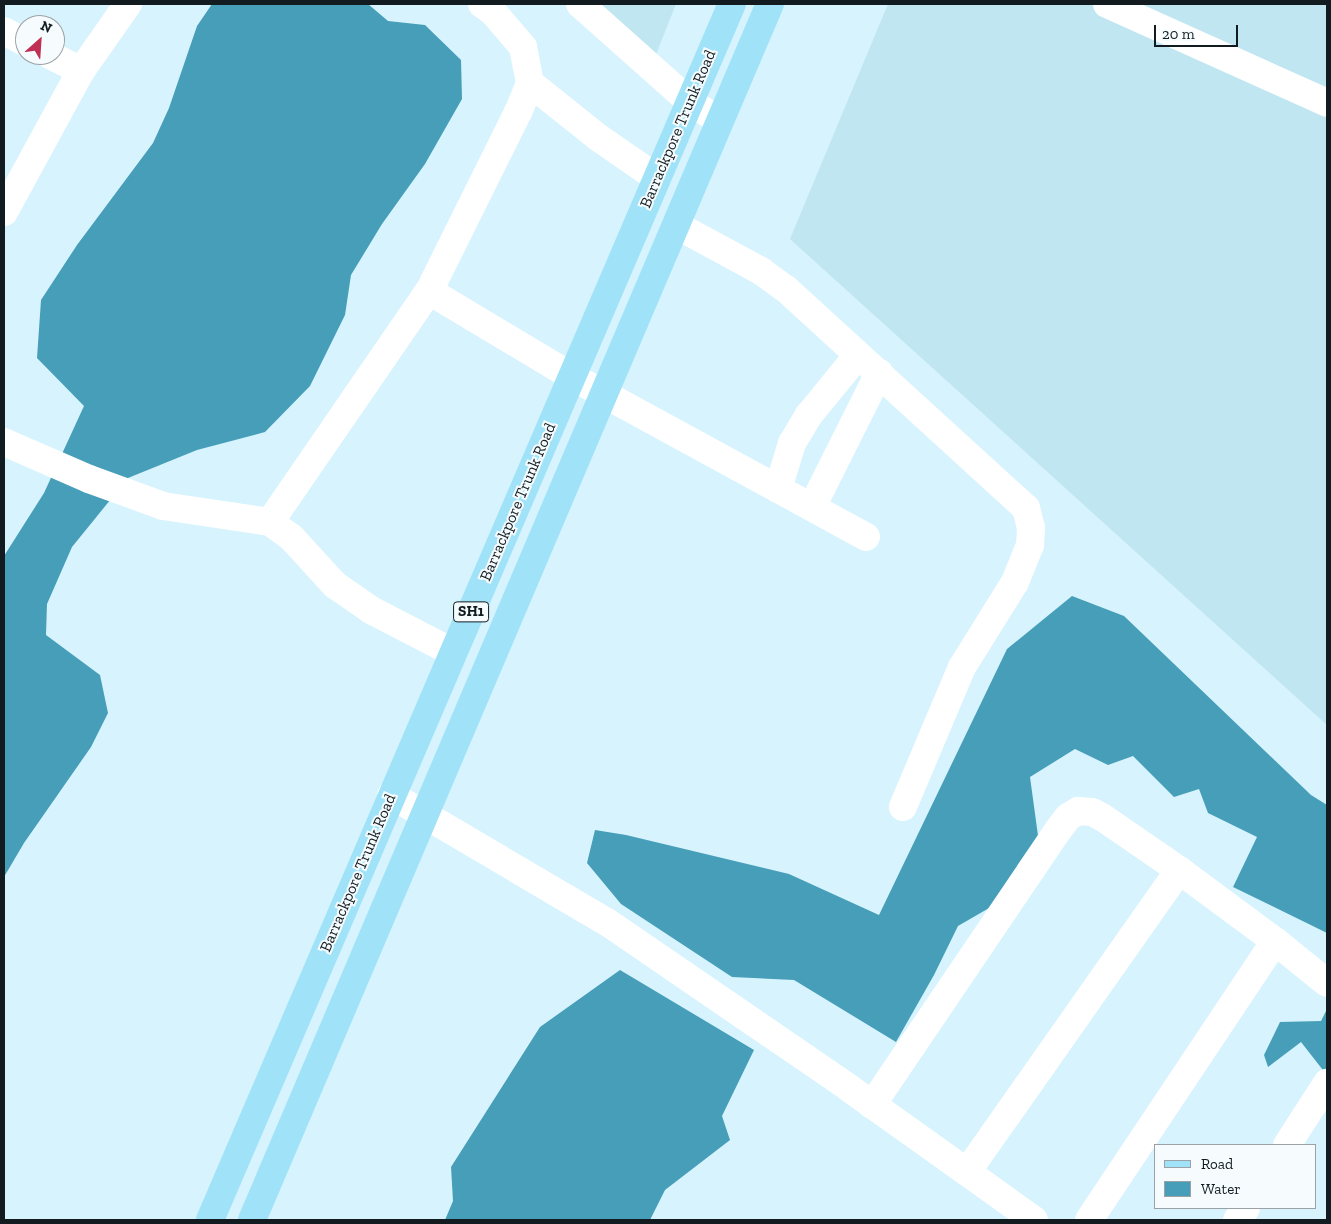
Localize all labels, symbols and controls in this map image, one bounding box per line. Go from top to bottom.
north arrow [15,15,65,65]
scale bar [1156,15,1240,47]
text: N [38,17,55,37]
text: 20 m [1162,25,1195,43]
street label: Barrackpore Trunk Road [636,47,720,211]
street label: Barrackpore Trunk Road [476,420,560,584]
road number: SH1 [452,600,490,624]
street label: Barrackpore Trunk Road [316,791,400,955]
legend [1154,1144,1316,1209]
text: Road [1201,1155,1233,1173]
text: Water [1201,1180,1241,1198]

